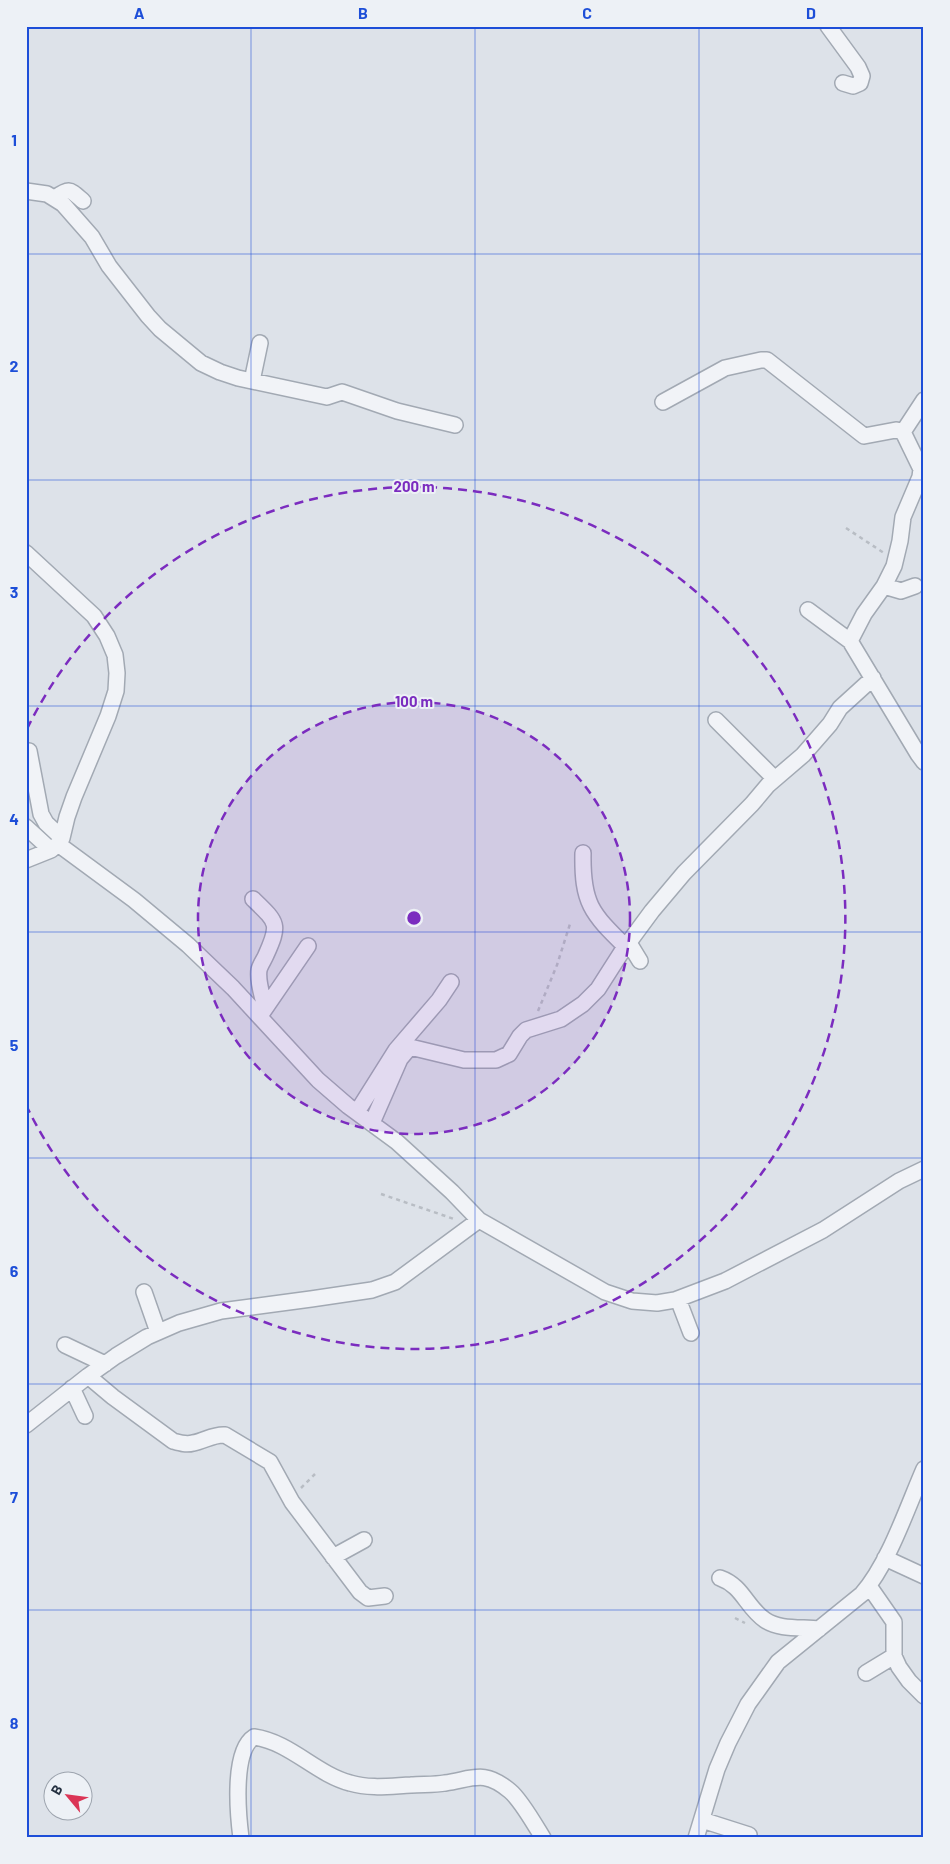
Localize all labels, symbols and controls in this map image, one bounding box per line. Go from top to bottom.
text: A [134,3,145,22]
text: B [358,3,368,22]
text: C [582,3,592,22]
text: D [806,3,816,22]
text: 1 [11,130,17,149]
text: 2 [10,356,19,375]
text: 200 m [393,477,435,495]
text: 3 [10,582,18,601]
text: 100 m [395,692,433,710]
text: 4 [9,809,19,828]
centre of rings [405,909,423,927]
text: 5 [10,1035,19,1054]
text: 6 [10,1261,19,1280]
text: 7 [10,1487,18,1506]
text: 8 [10,1713,19,1732]
north arrow [42,1772,92,1822]
text: B [47,1782,66,1797]

